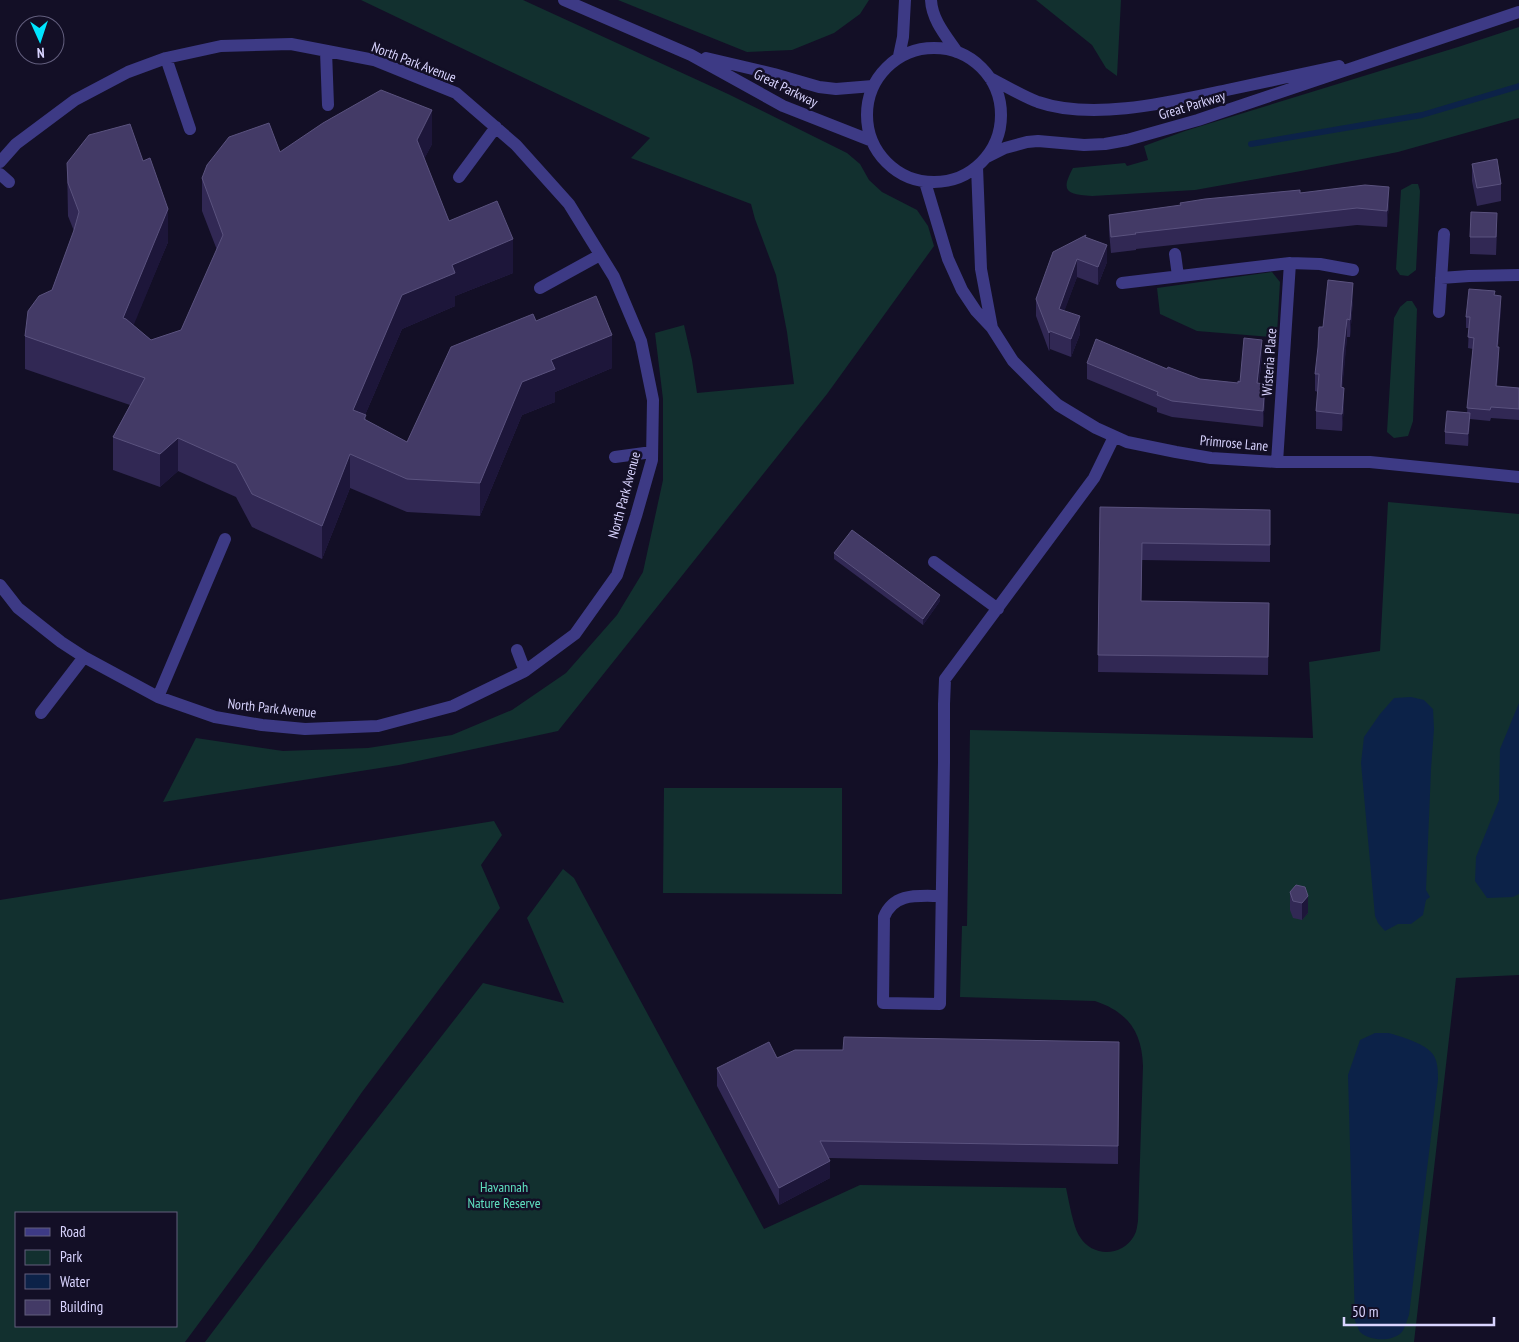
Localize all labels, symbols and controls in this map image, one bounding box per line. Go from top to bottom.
north arrow [15,15,65,65]
street label: North Park Avenue [369,38,459,86]
text: N [36,44,45,62]
street label: Great Parkway [751,65,822,112]
street label: Great Parkway [1156,86,1228,124]
street label: Wisteria Place [1258,327,1280,396]
street label: Primrose Lane [1199,431,1269,455]
street label: North Park Avenue [604,449,644,540]
street label: North Park Avenue [227,694,318,722]
park label: Havannah Nature Reserve [467,1178,541,1212]
legend [15,1212,178,1327]
text: Road [60,1222,86,1241]
text: Park [60,1247,82,1266]
text: Water [60,1272,91,1291]
scale bar [1344,1294,1494,1326]
text: Building [60,1297,103,1316]
text: 50 m [1352,1302,1378,1321]

